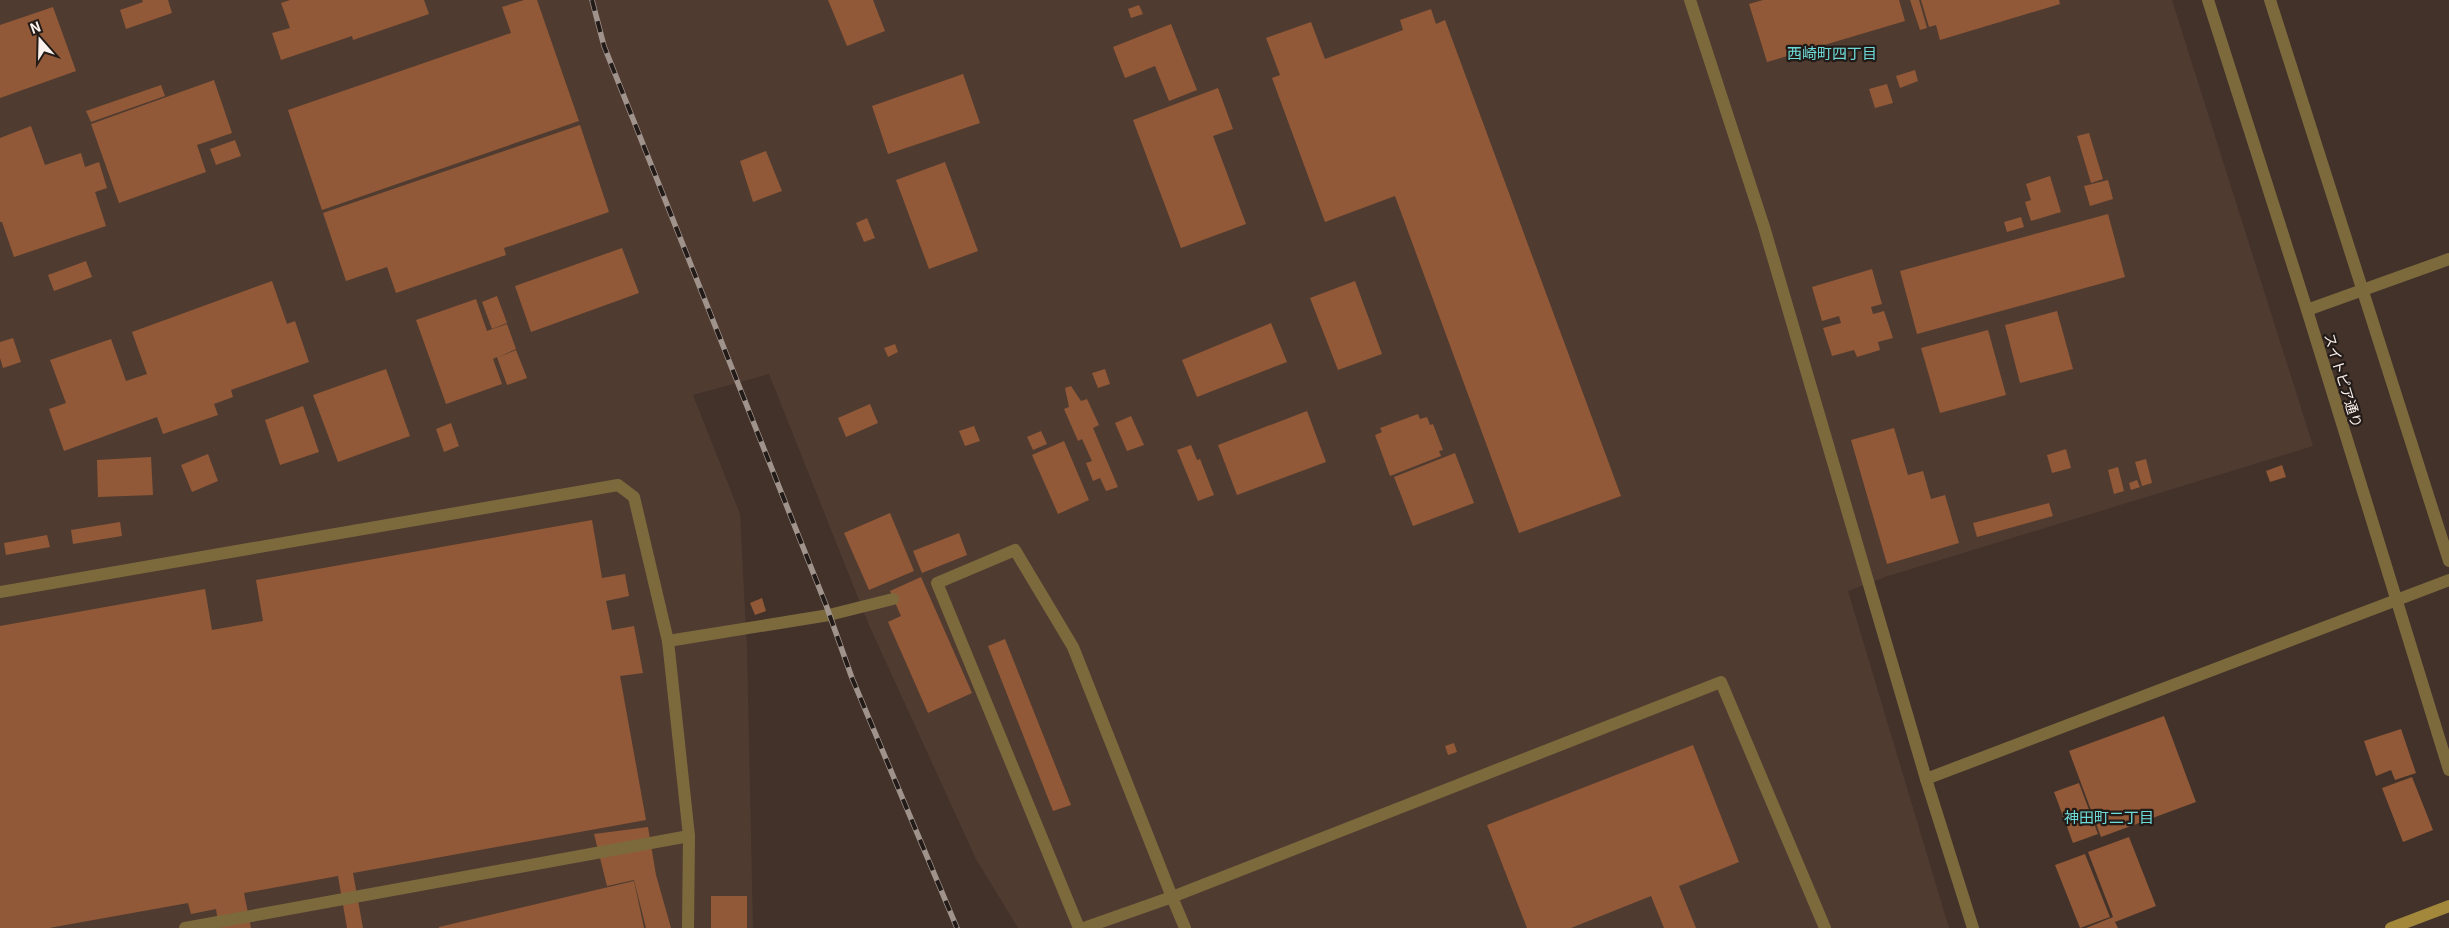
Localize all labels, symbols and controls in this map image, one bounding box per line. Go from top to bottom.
north arrow [15,15,65,65]
text: N [27,16,44,38]
district label: 西崎町四丁目 [1787,42,1877,63]
street label: スイトピア通り [2320,330,2368,430]
district label: 神田町二丁目 [2064,806,2154,827]

